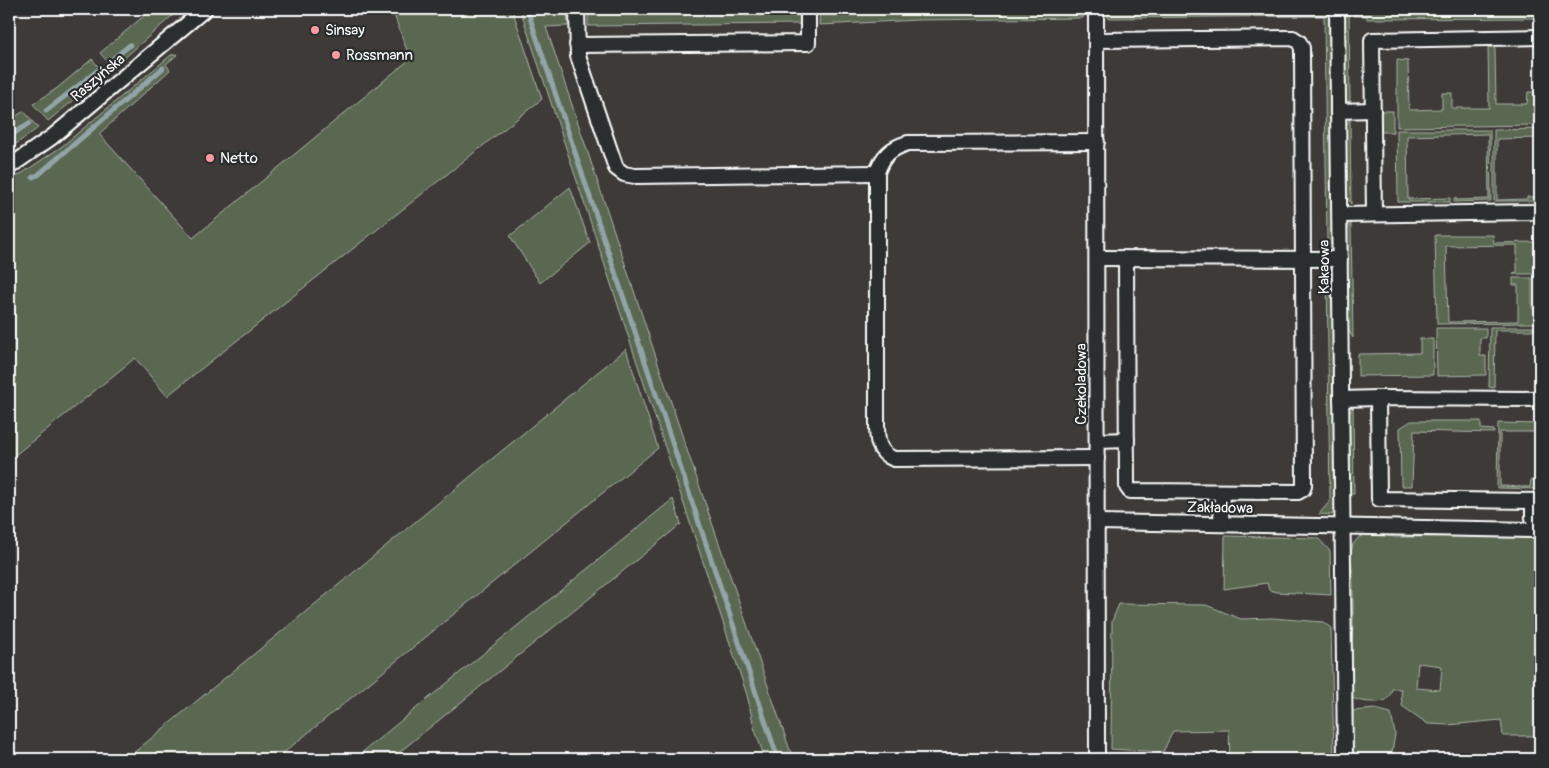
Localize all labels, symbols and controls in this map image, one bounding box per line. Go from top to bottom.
place label: Sinsay [325,21,365,40]
marker: Sinsay [309,24,321,36]
place label: Rossmann [346,46,413,65]
marker: Rossmann [330,49,342,61]
street label: Raszyńska [67,50,129,106]
place label: Netto [220,149,258,168]
marker: Netto [204,152,216,164]
street label: Kakaowa [1315,240,1334,294]
street label: Czekoladowa [1072,343,1091,425]
street label: Zakładowa [1187,498,1253,518]

